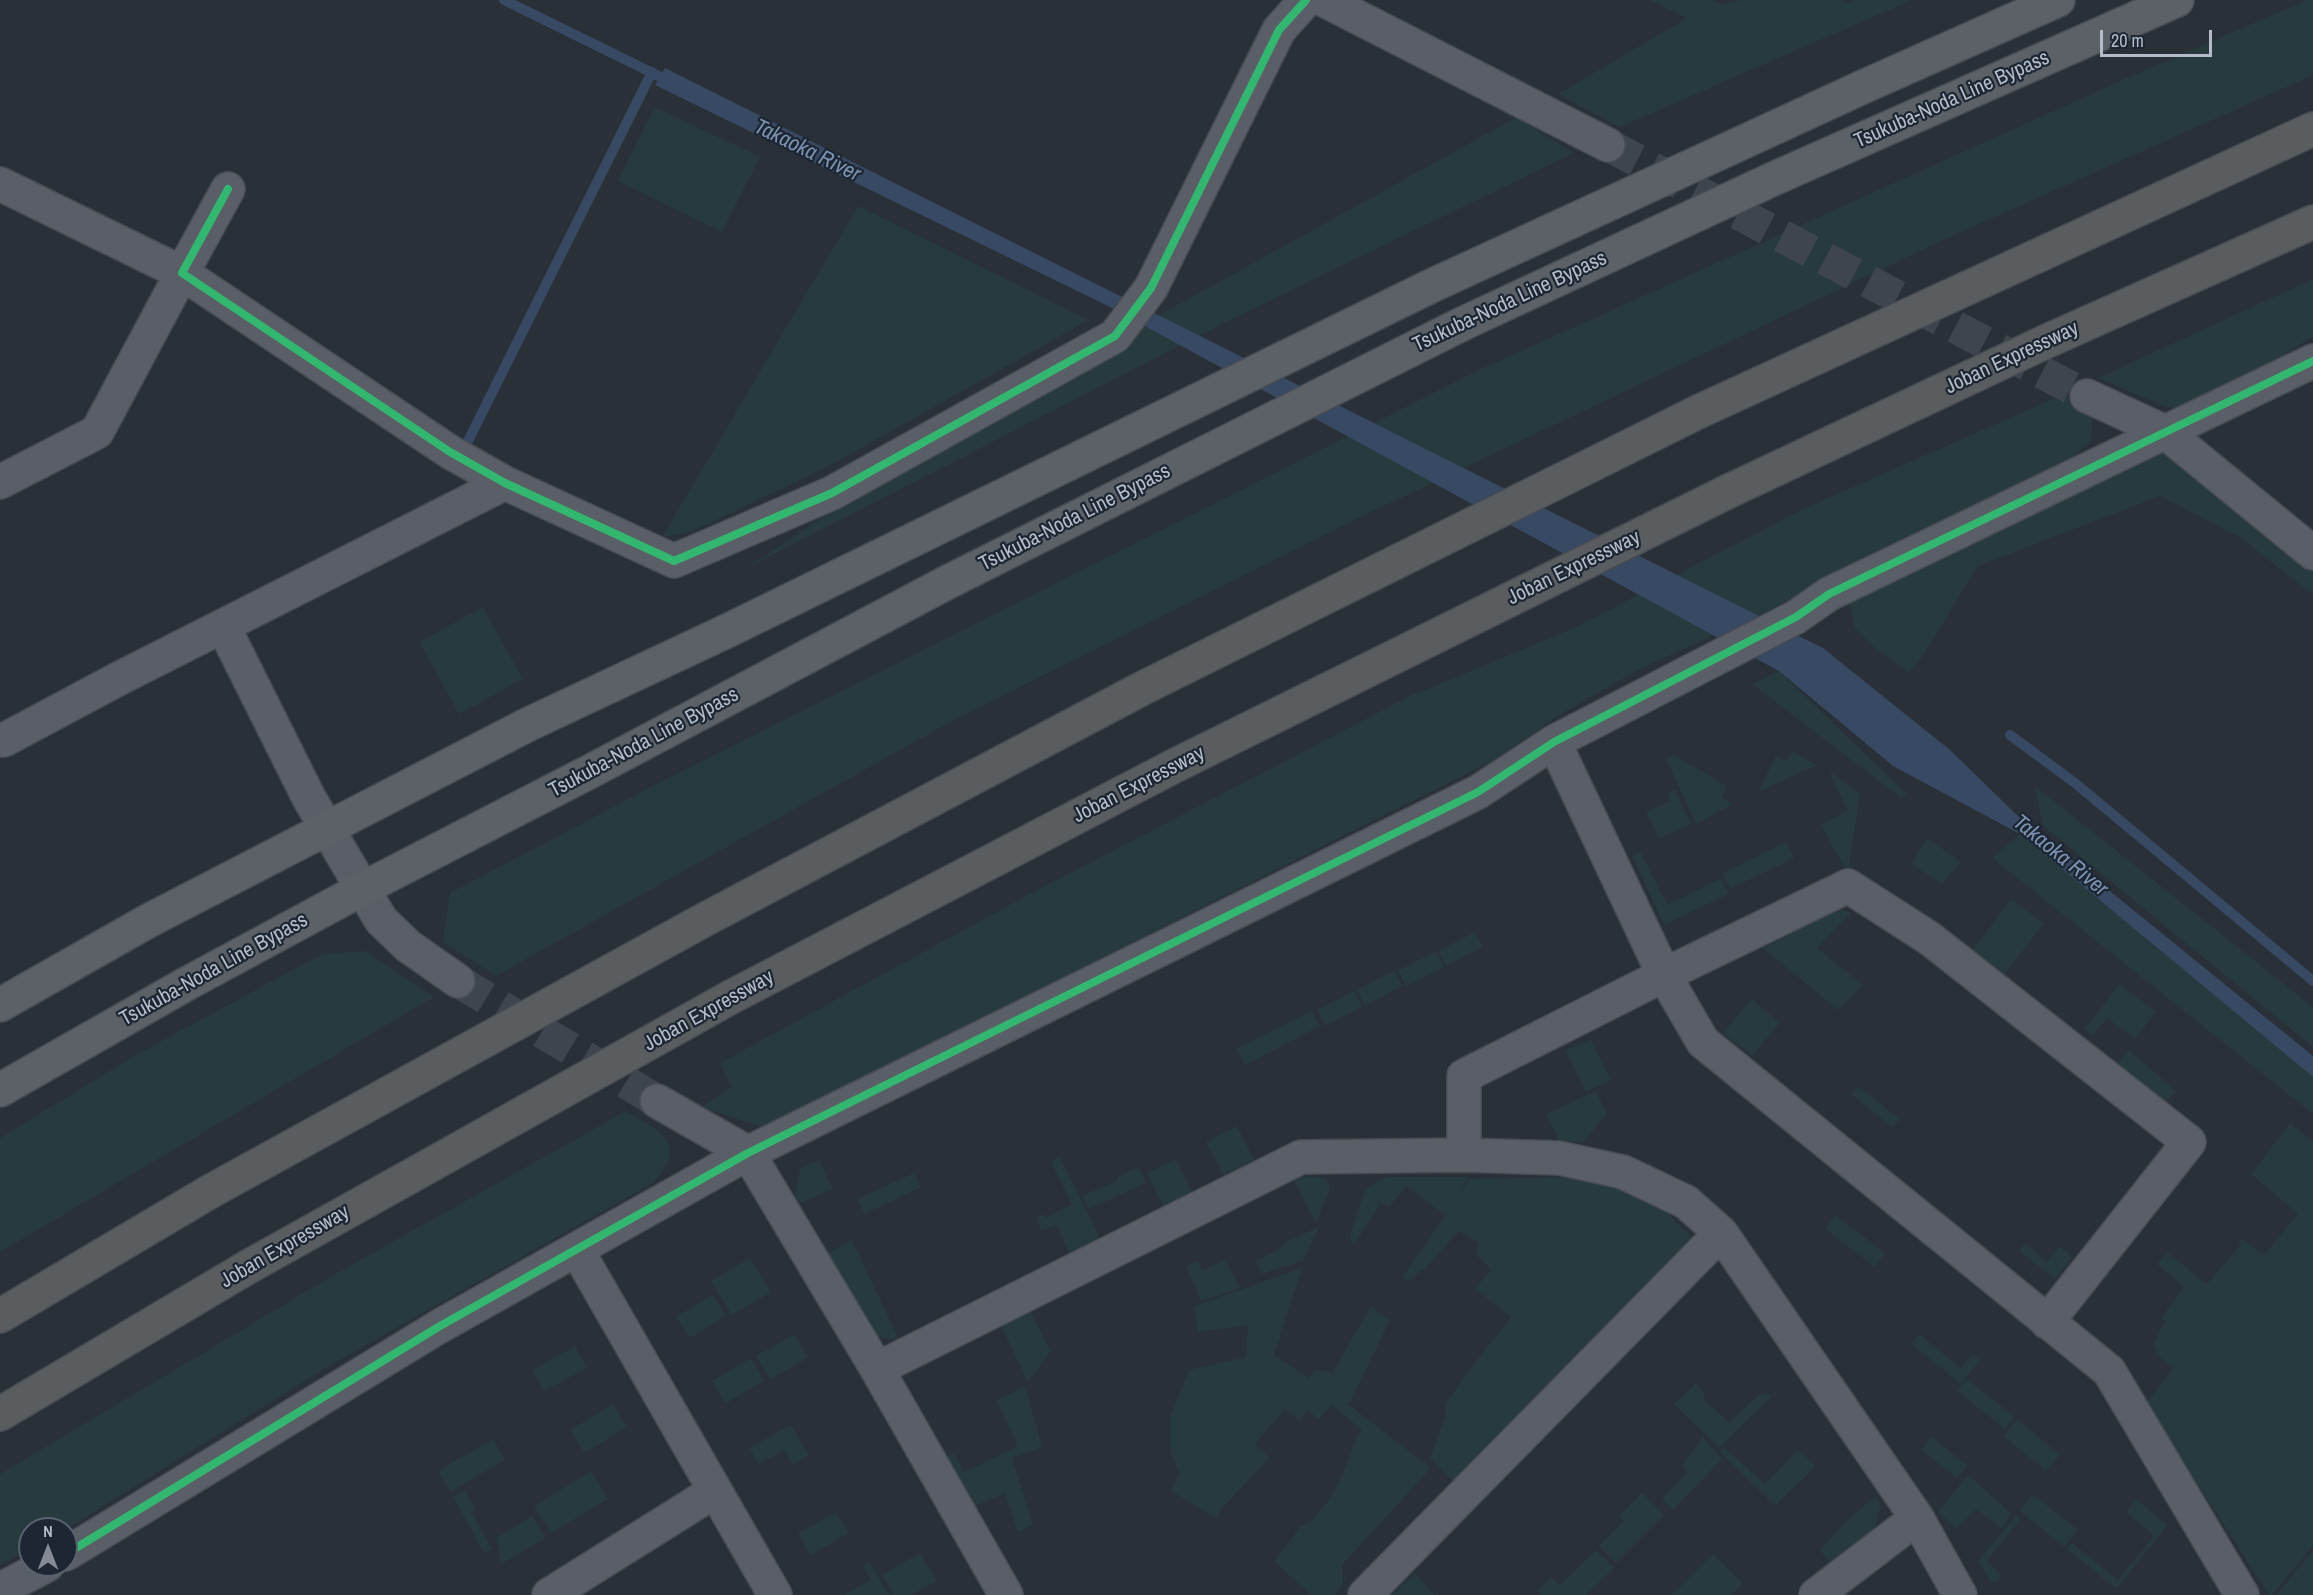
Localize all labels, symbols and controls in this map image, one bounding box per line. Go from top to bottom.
scale bar [2103,18,2216,56]
text: 20 m [2111,28,2144,53]
street label: Tsukuba-Noda Line Bypass [1850,46,2054,154]
water label: Takaoka River [750,114,864,188]
street label: Tsukuba-Noda Line Bypass [1409,246,1611,358]
street label: Joban Expressway [1941,316,2083,400]
street label: Tsukuba-Noda Line Bypass [975,459,1175,577]
street label: Joban Expressway [1504,525,1644,611]
street label: Tsukuba-Noda Line Bypass [545,682,743,804]
street label: Joban Expressway [1069,741,1209,829]
water label: Takaoka River [2007,810,2113,902]
street label: Tsukuba-Noda Line Bypass [116,908,312,1032]
street label: Joban Expressway [640,965,778,1057]
street label: Joban Expressway [216,1200,354,1294]
north arrow [18,1517,78,1577]
text: N [43,1520,53,1542]

